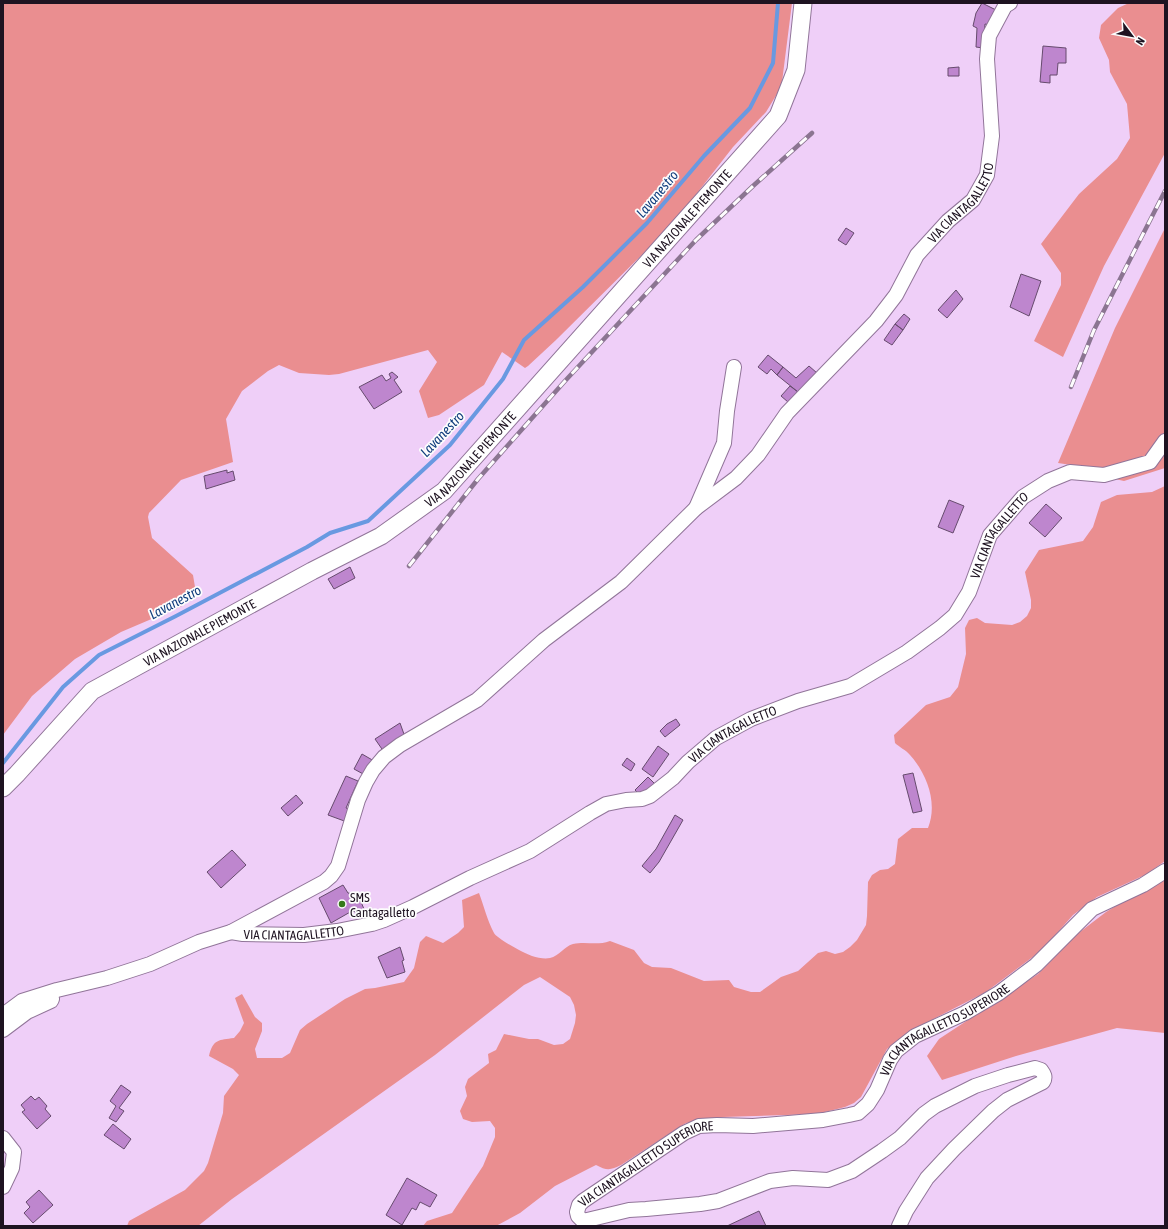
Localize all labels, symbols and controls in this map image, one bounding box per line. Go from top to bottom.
north arrow [1112,16,1152,56]
text: N [1134,35,1147,47]
street label: VIA CIANTAGALLETTO [924,161,996,246]
street label: VIA NAZIONALE PIEMONTE [639,166,734,270]
water label: Lavanestro [633,167,682,221]
water label: Lavanestro [417,408,467,460]
street label: VIA NAZIONALE PIEMONTE [422,408,519,510]
street label: VIA CIANTAGALLETTO [967,488,1031,581]
water label: Lavanestro [146,581,204,622]
street label: VIA NAZIONALE PIEMONTE [141,596,259,669]
street label: VIA CIANTAGALLETTO [685,702,779,766]
place label: SMS Cantagalletto [350,890,416,920]
marker: SMS Cantagalletto [337,899,347,909]
street label: VIA CIANTAGALLETTO [244,922,345,943]
street label: VIA CIANTAGALLETTO SUPERIORE [877,980,1012,1078]
street label: VIA CIANTAGALLETTO SUPERIORE [575,1118,714,1209]

